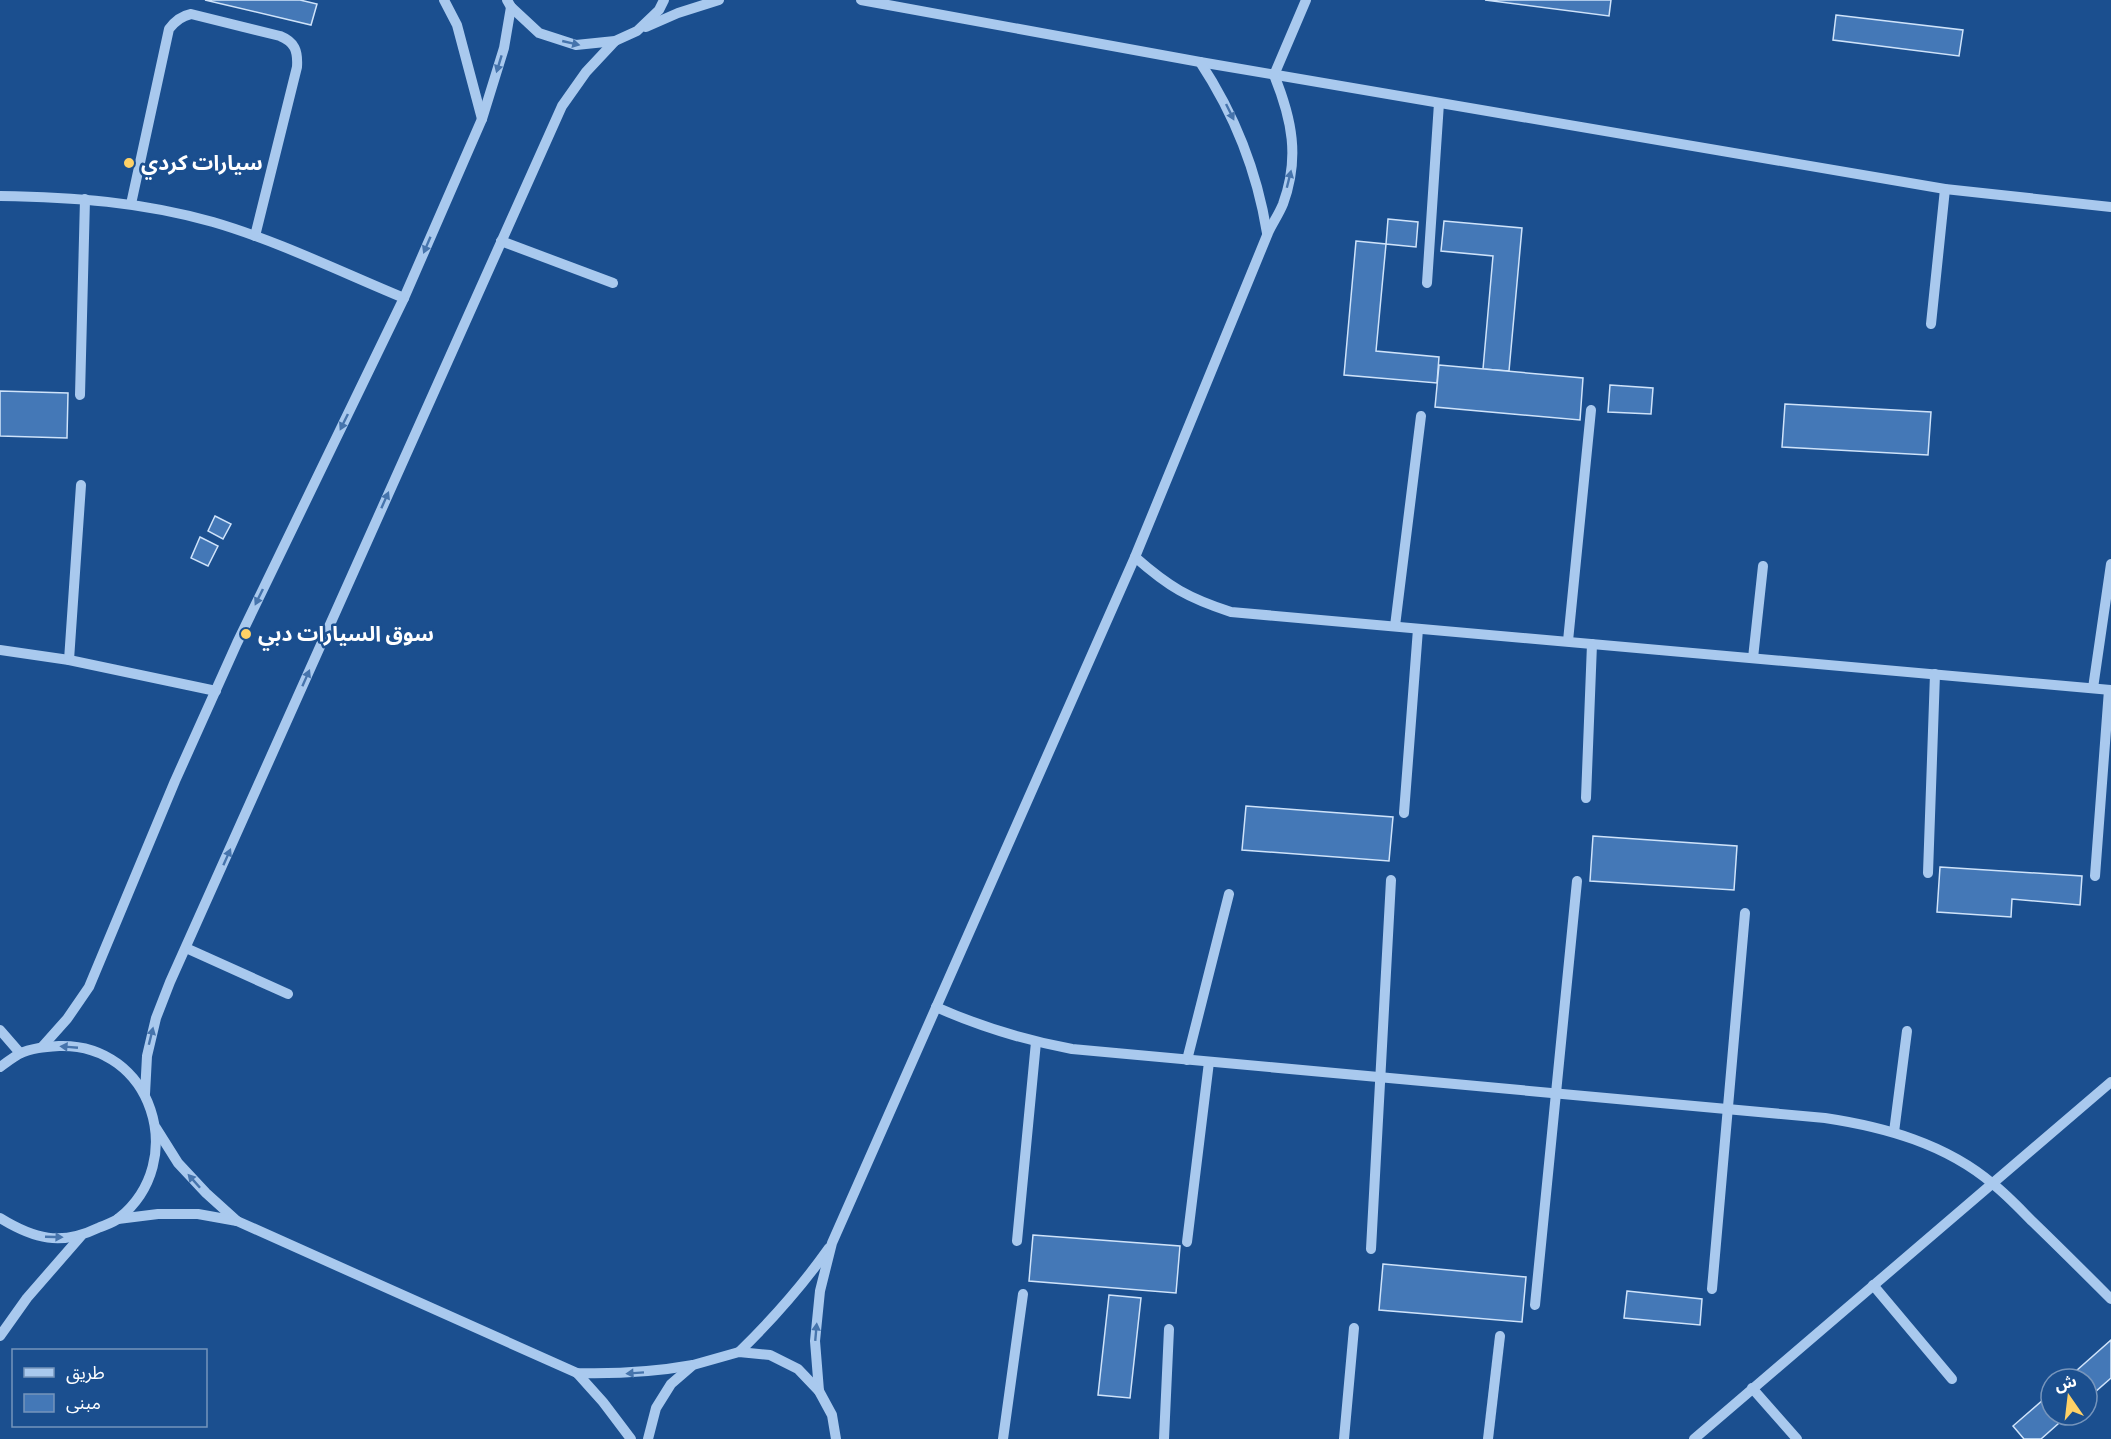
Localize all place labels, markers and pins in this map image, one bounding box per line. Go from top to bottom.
place label: سيارات كردي [141,150,263,180]
marker: سيارات كردي [122,156,136,170]
place label: سوق السيارات دبي [258,621,434,651]
marker: سوق السيارات دبي [239,627,253,641]

